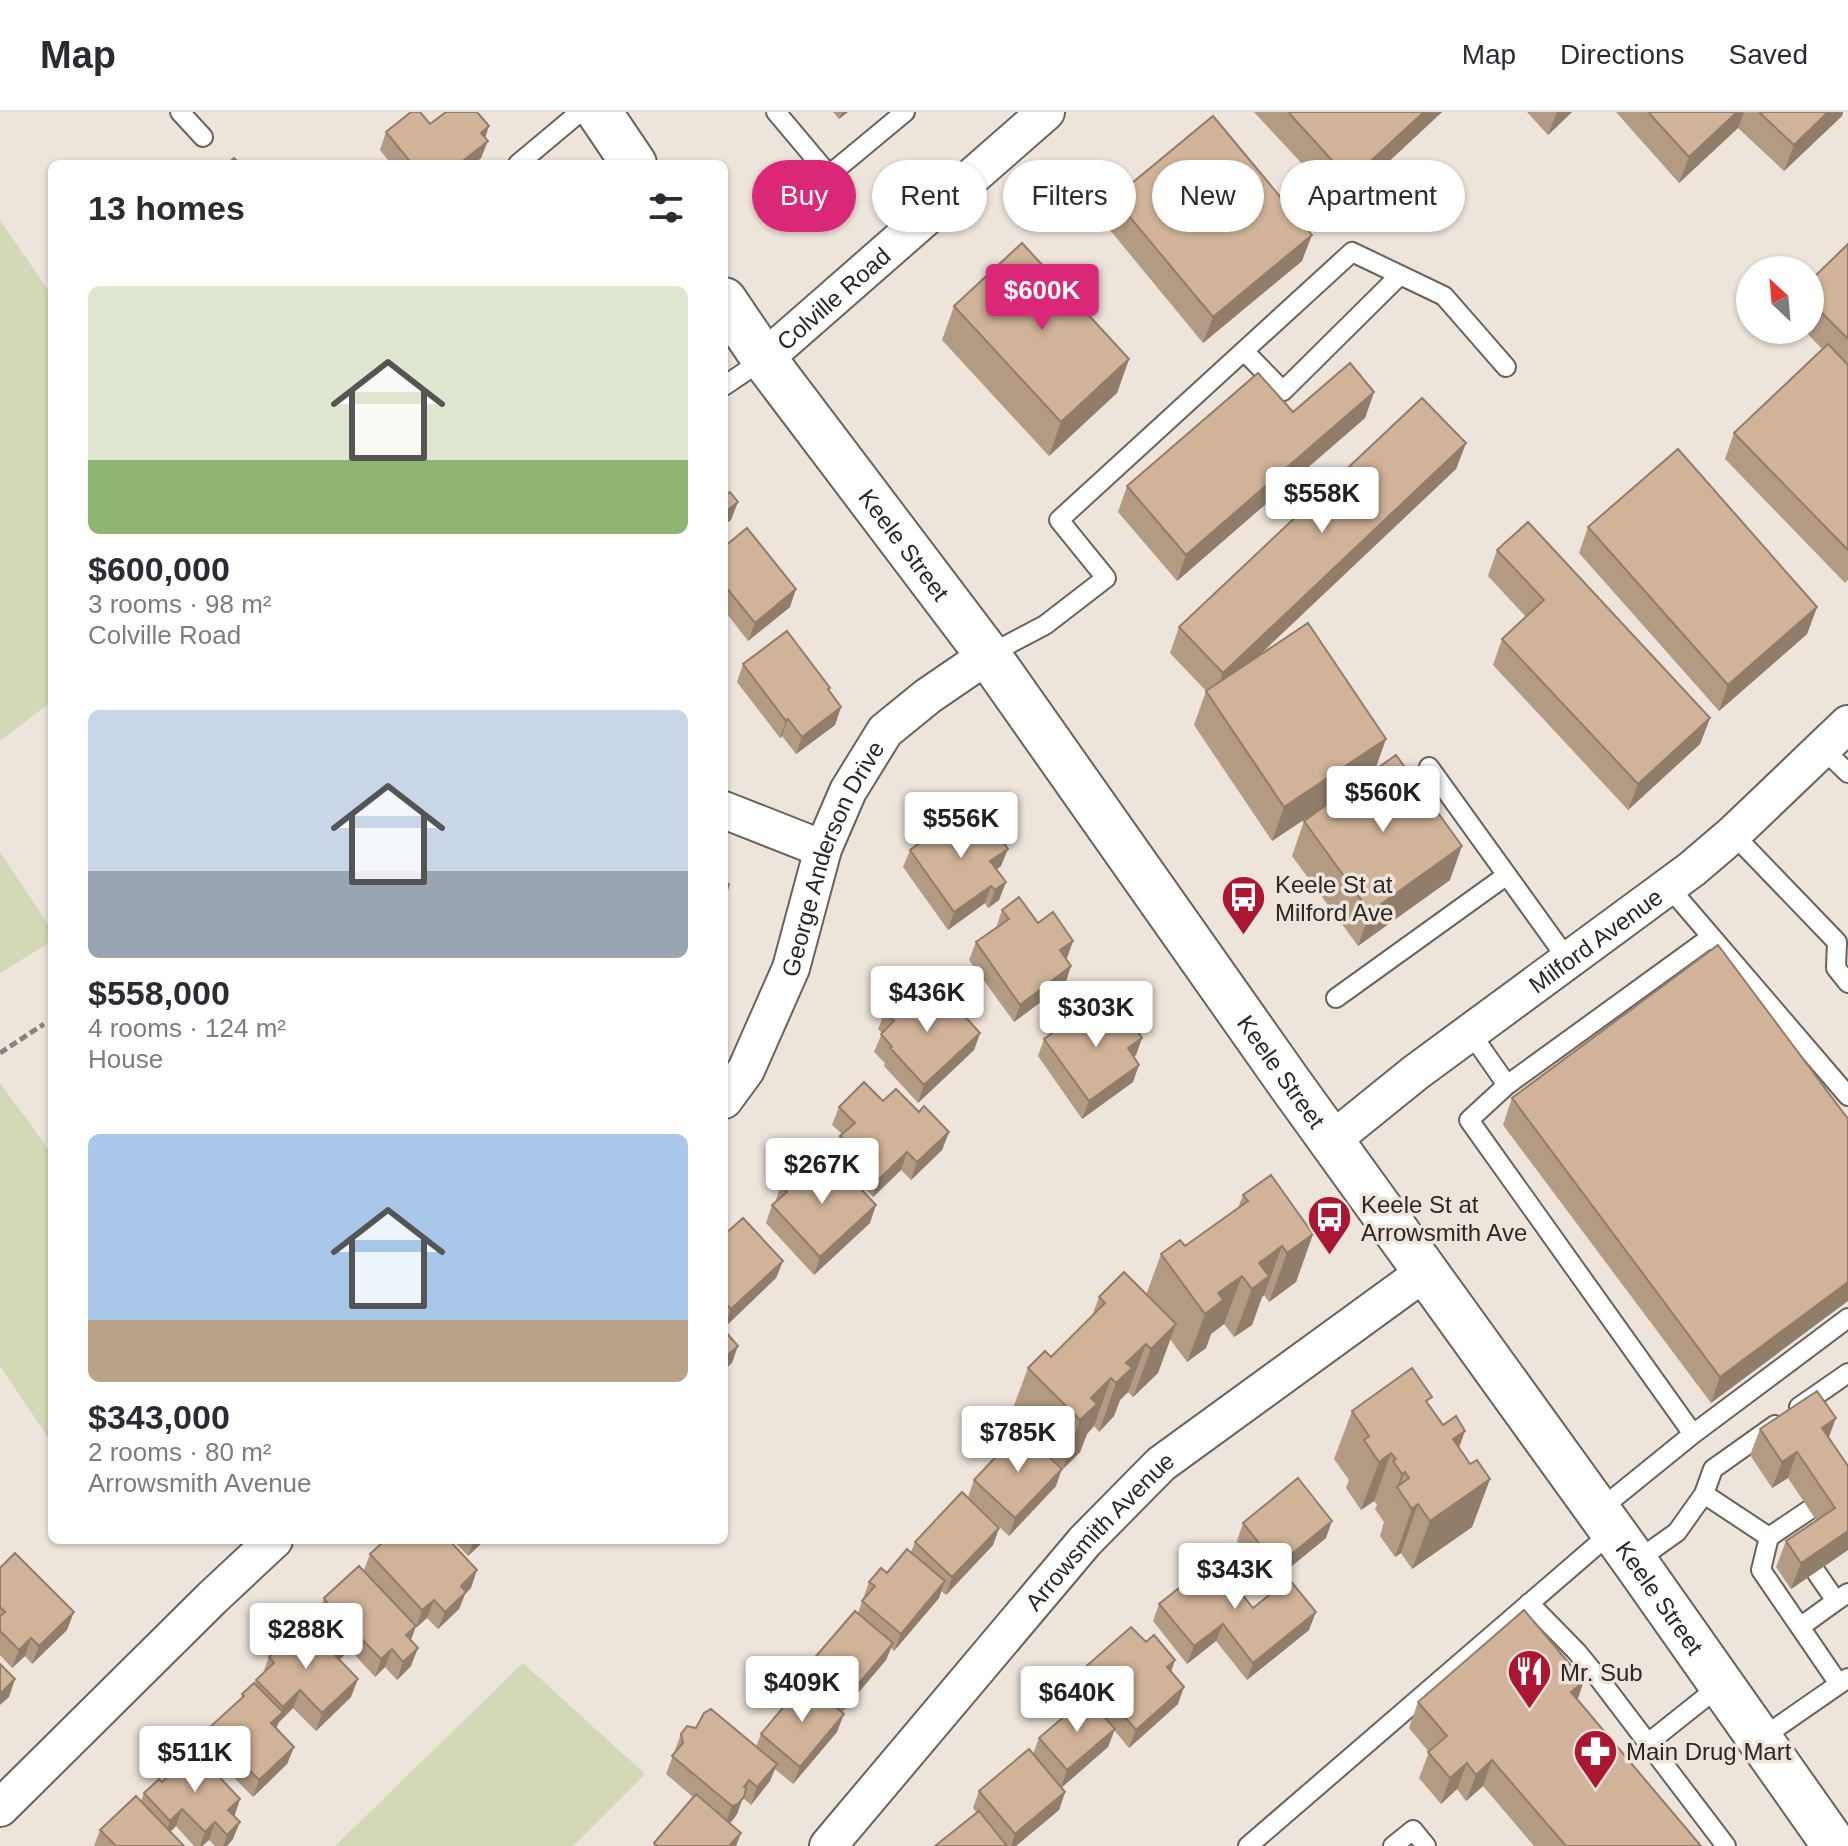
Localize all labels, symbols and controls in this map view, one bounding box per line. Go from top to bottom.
text: Map [40,34,116,76]
text: Map [1462,39,1516,70]
text: Directions [1560,39,1685,70]
text: Saved [1729,39,1808,70]
chip: Buy [752,160,856,232]
chip: Rent [872,160,987,232]
chip: Filters [1003,160,1136,232]
chip: New [1152,160,1264,232]
chip: Apartment [1280,160,1465,232]
icon: filters [644,186,688,230]
text: 13 homes [88,189,245,227]
street label: Colville Road [771,242,895,355]
north arrow [1736,256,1824,344]
map controls [1736,256,1824,344]
pin: $600K [986,264,1098,332]
text: $600K [1004,275,1080,305]
icon: home [316,338,460,482]
pin: $558K [1266,467,1378,535]
text: $558K [1284,478,1360,508]
street label: Keele Street [854,484,955,606]
text: $600,000 [88,550,230,588]
text: 3 rooms · 98 m² [88,589,272,619]
text: Colville Road [88,620,241,650]
street label: George Anderson Drive [776,736,889,979]
icon: home [316,762,460,906]
pin: $560K [1327,766,1439,834]
text: $560K [1345,777,1421,807]
pin: $556K [905,792,1017,860]
text: $556K [923,803,999,833]
place label: Keele St at Milford Ave [1275,871,1393,926]
bus stop icon: Keele St at Milford Ave [1220,874,1268,937]
street label: Milford Avenue [1524,882,1667,998]
pin: $436K [871,966,983,1034]
text: $558,000 [88,974,230,1012]
text: $436K [889,977,965,1007]
pin: $303K [1040,981,1152,1049]
text: $303K [1058,992,1134,1022]
street label: Keele Street [1232,1010,1331,1133]
text: 4 rooms · 124 m² [88,1013,286,1043]
text: House [88,1044,163,1074]
pin: $267K [766,1138,878,1206]
text: $267K [784,1149,860,1179]
icon: home [316,1186,460,1330]
place label: Keele St at Arrowsmith Ave [1361,1191,1527,1246]
bus stop icon: Keele St at Arrowsmith Ave [1306,1194,1354,1257]
text: $343,000 [88,1398,230,1436]
pin: $785K [962,1406,1074,1474]
text: $785K [980,1417,1056,1447]
text: 2 rooms · 80 m² [88,1437,272,1467]
street label: Arrowsmith Avenue [1019,1446,1179,1616]
text: Arrowsmith Avenue [88,1468,312,1498]
street label: Keele Street [1611,1536,1709,1660]
pin: $343K [1179,1543,1291,1611]
text: $343K [1197,1554,1273,1584]
pin: $288K [250,1603,362,1671]
text: $288K [268,1614,344,1644]
restaurant icon: Mr. Sub [1505,1648,1553,1711]
pin: $409K [746,1656,858,1724]
place label: Mr. Sub [1560,1659,1643,1686]
pin: $640K [1021,1666,1133,1734]
text: $409K [764,1667,840,1697]
text: $640K [1039,1677,1115,1707]
pin: $511K [139,1726,251,1794]
pharmacy icon: Main Drug Mart [1571,1727,1619,1790]
text: $511K [157,1737,233,1767]
place label: Main Drug Mart [1626,1738,1792,1765]

